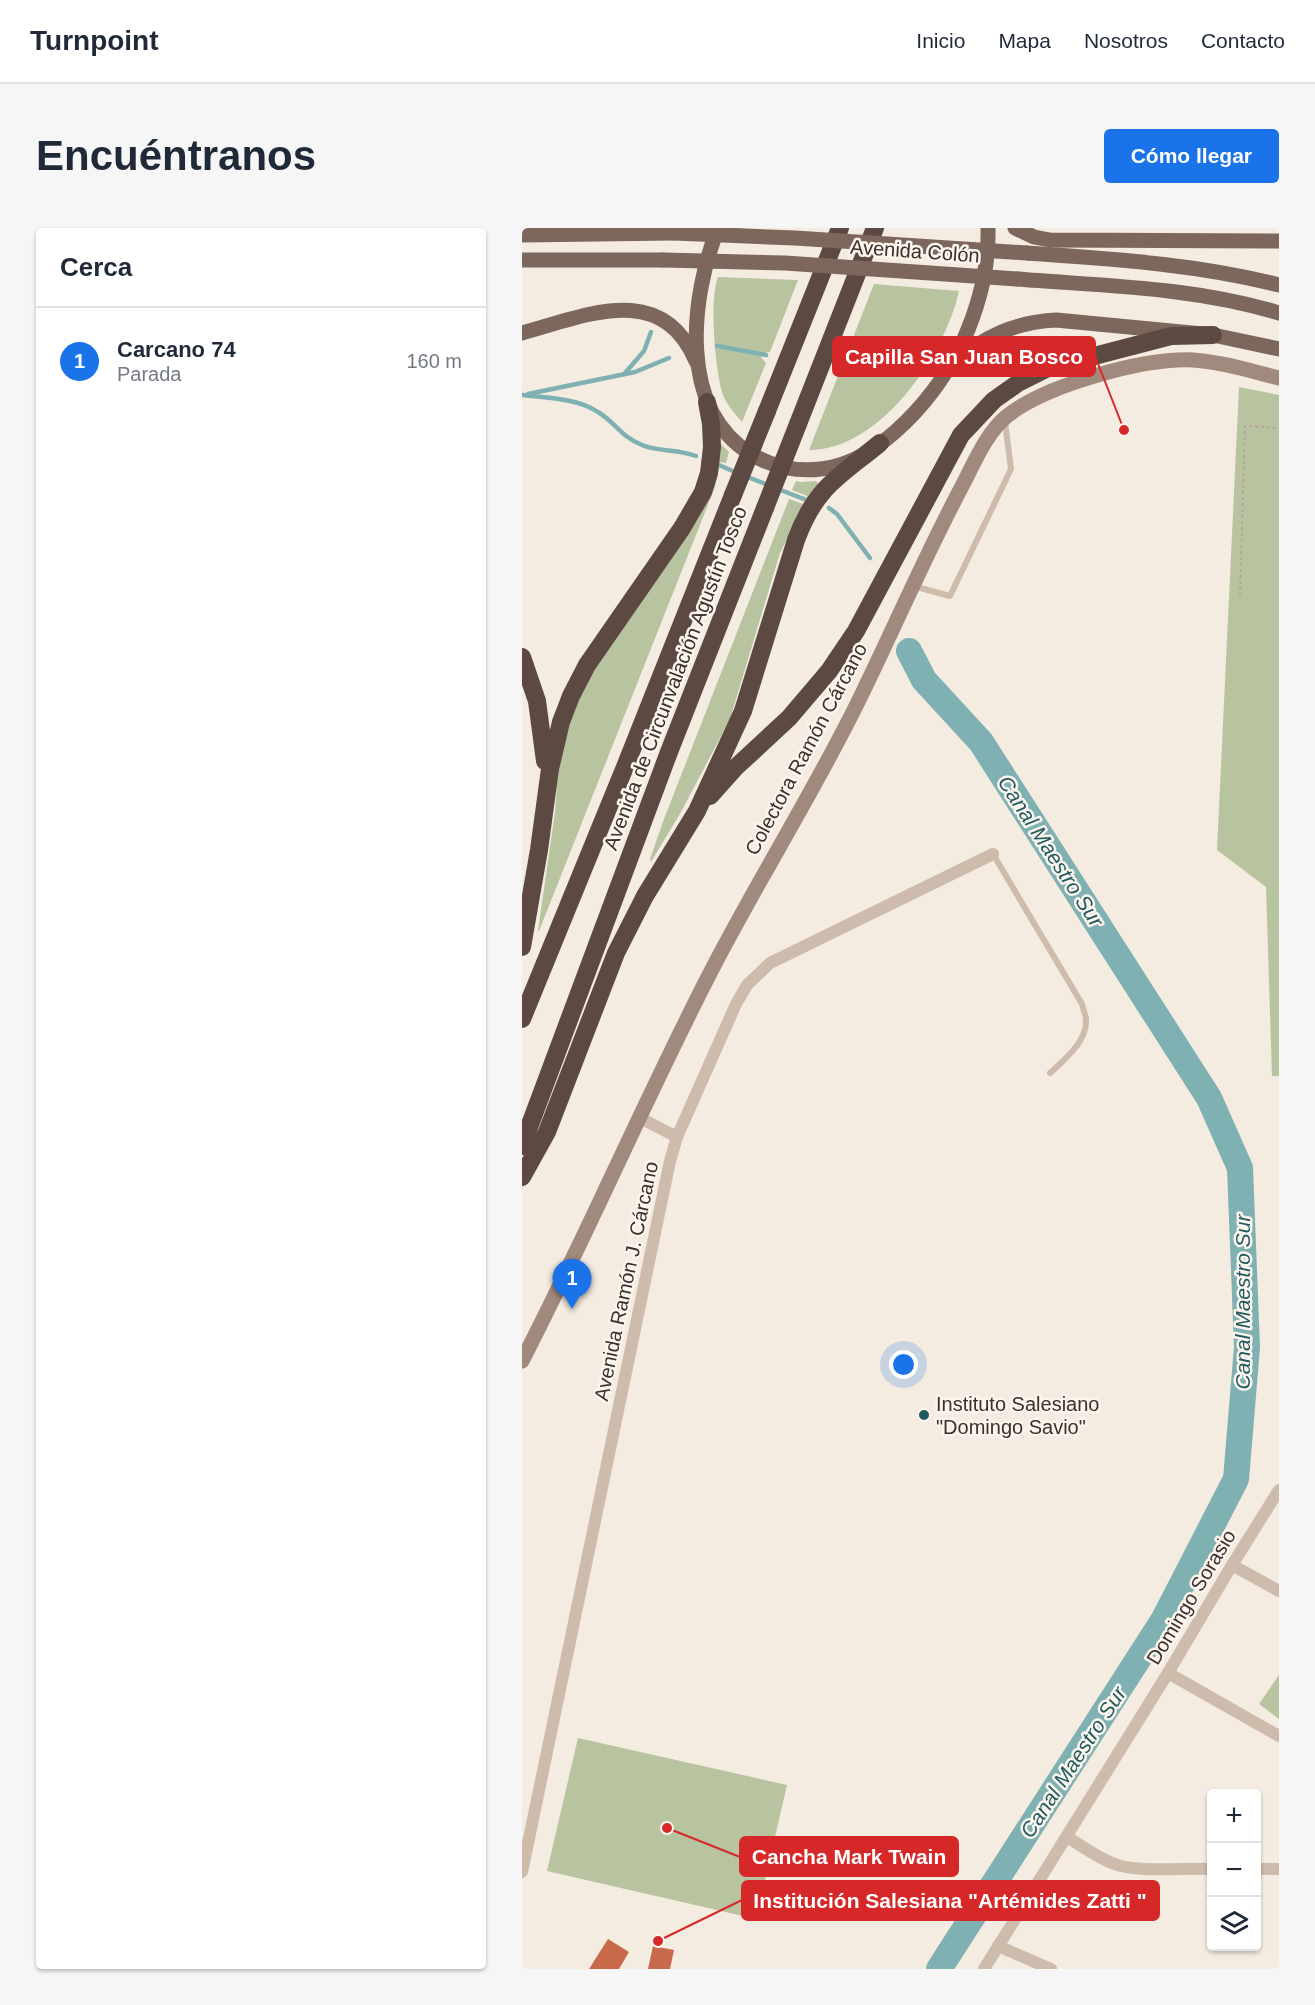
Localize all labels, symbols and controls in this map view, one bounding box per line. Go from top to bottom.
text: Turnpoint [30,25,159,56]
text: Inicio [916,29,965,52]
text: Mapa [998,29,1051,52]
text: Nosotros [1084,29,1168,52]
text: Contacto [1201,29,1285,52]
button: Cómo llegar [1104,129,1279,183]
text: Encuéntranos [36,132,316,179]
street label: Avenida Colón [850,236,980,266]
text: Cerca [60,252,132,282]
text: Carcano 74 [117,337,236,362]
callout: Capilla San Juan Bosco [833,337,1095,376]
text: Capilla San Juan Bosco [845,345,1083,368]
text: 1 [74,350,85,372]
text: 160 m [406,350,462,372]
text: Parada [117,363,182,385]
street label: Avenida de Circunvalación Agustín Tosco [599,503,751,853]
street label: Colectora Ramón Cárcano [741,639,871,859]
water label: Canal Maestro Sur [994,771,1109,932]
street label: Avenida Ramón J. Cárcano [590,1159,662,1403]
water label: Canal Maestro Sur [1231,1213,1254,1390]
pin: 1 [553,1260,592,1309]
your location [889,1350,918,1379]
place label: Instituto Salesiano "Domingo Savio" [936,1393,1099,1438]
marker: Instituto Salesiano "Domingo Savio" [917,1408,931,1422]
street label: Domingo Sorasio [1142,1526,1240,1668]
water label: Canal Maestro Sur [1016,1681,1131,1842]
map controls [1207,1789,1261,1951]
button: + [1207,1789,1261,1843]
callout: Cancha Mark Twain [740,1837,958,1876]
button: − [1207,1843,1261,1897]
text: Cancha Mark Twain [752,1845,946,1868]
callout: Institución Salesiana "Artémides Zatti " [742,1881,1159,1920]
text: Institución Salesiana "Artémides Zatti " [753,1889,1147,1912]
button: layers [1207,1897,1261,1951]

